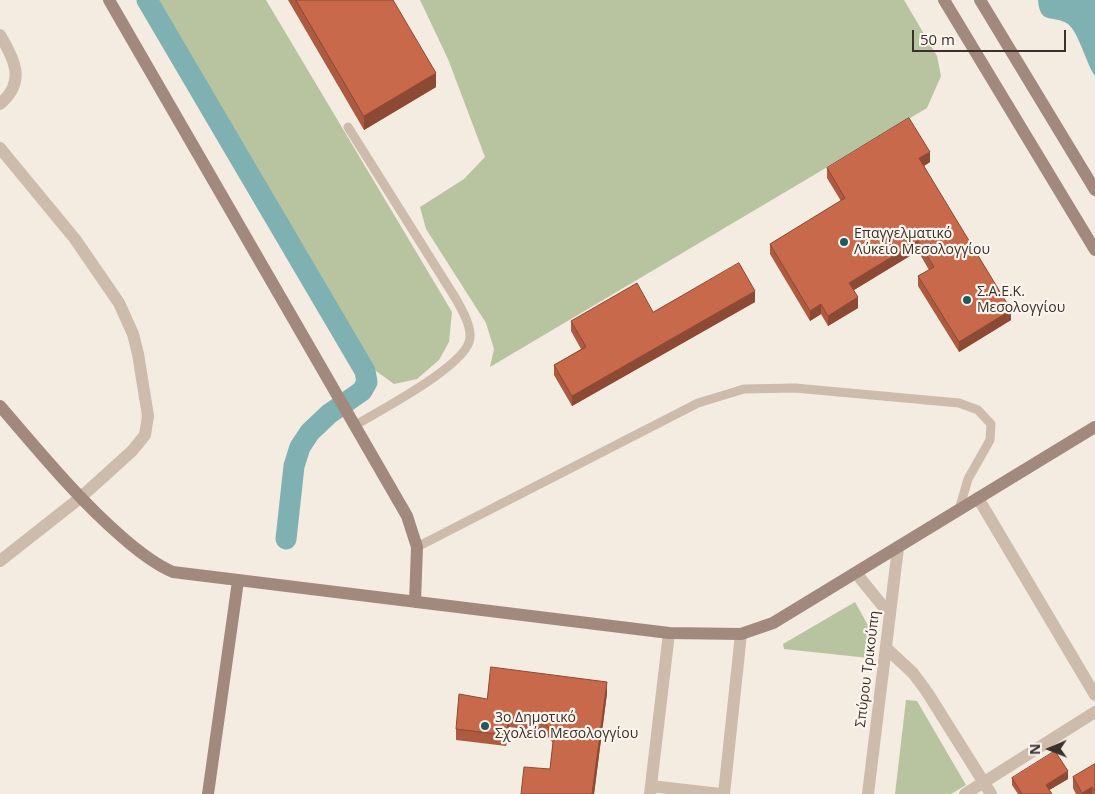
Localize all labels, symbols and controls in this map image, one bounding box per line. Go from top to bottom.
scale bar [915,20,1069,52]
text: 50 m [920,29,955,49]
place label: Επαγγελματικό Λύκειο Μεσολογγίου [854,226,990,258]
marker: Επαγγελματικό Λύκειο Μεσολογγίου [838,236,850,248]
place label: Σ.Α.Ε.Κ. Μεσολογγίου [977,284,1065,316]
marker: Σ.Α.Ε.Κ. Μεσολογγίου [961,294,973,306]
street label: Σπύρου Τρικούπη [853,610,883,728]
place label: 3ο Δημοτικό Σχολείο Μεσολογγίου [495,710,638,742]
marker: 3ο Δημοτικό Σχολείο Μεσολογγίου [479,720,491,732]
north arrow [1025,724,1075,774]
text: N [1025,743,1044,755]

